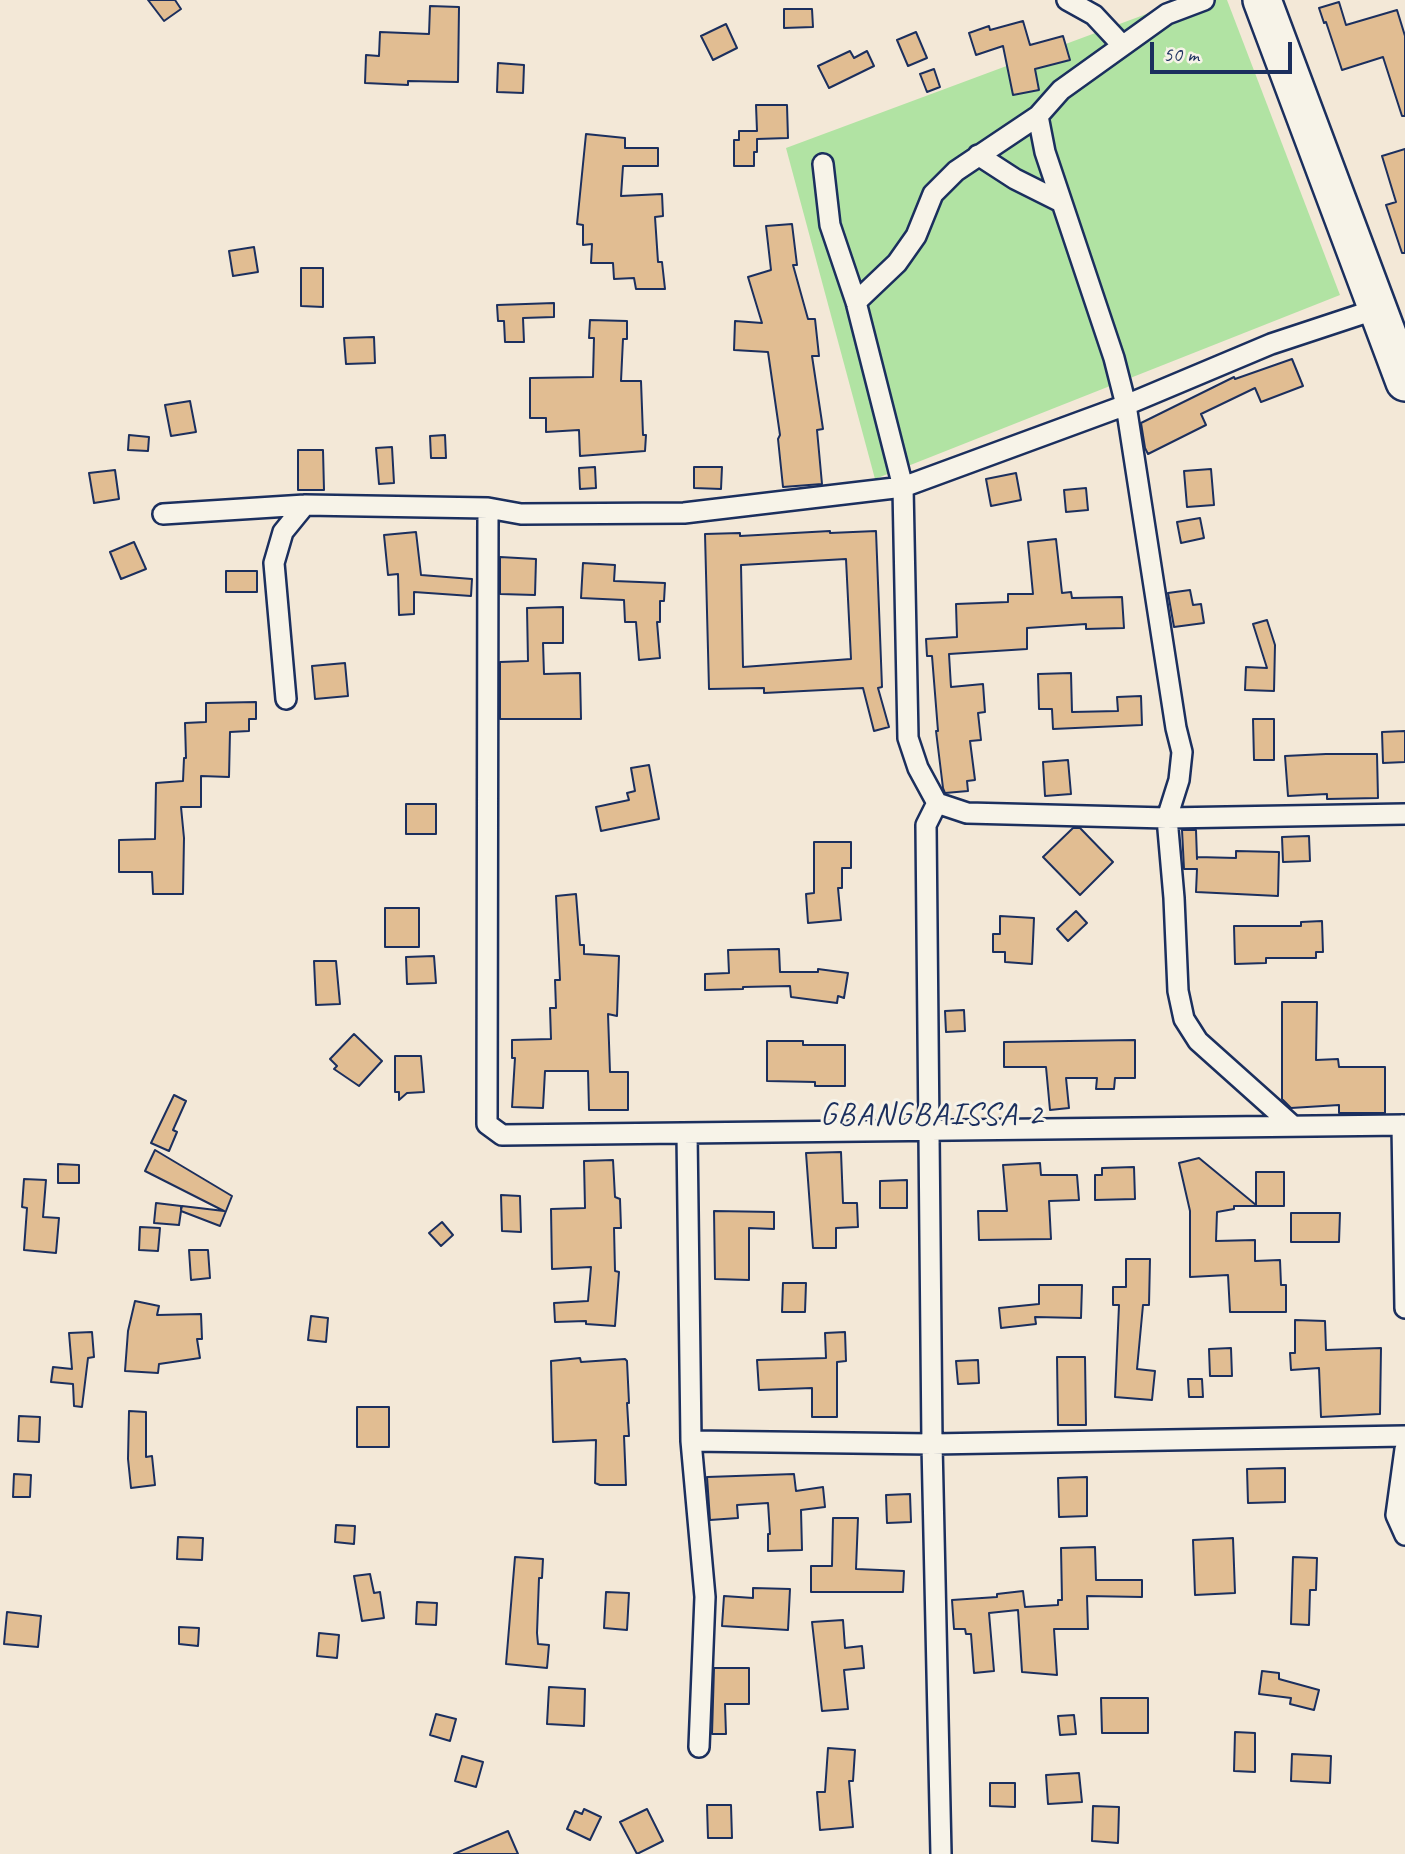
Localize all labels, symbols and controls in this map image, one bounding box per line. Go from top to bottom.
scale bar [1153,28,1295,72]
text: 50 m [1163,41,1199,67]
district label: GBANGBAISSA 2 [823,1097,1041,1135]

